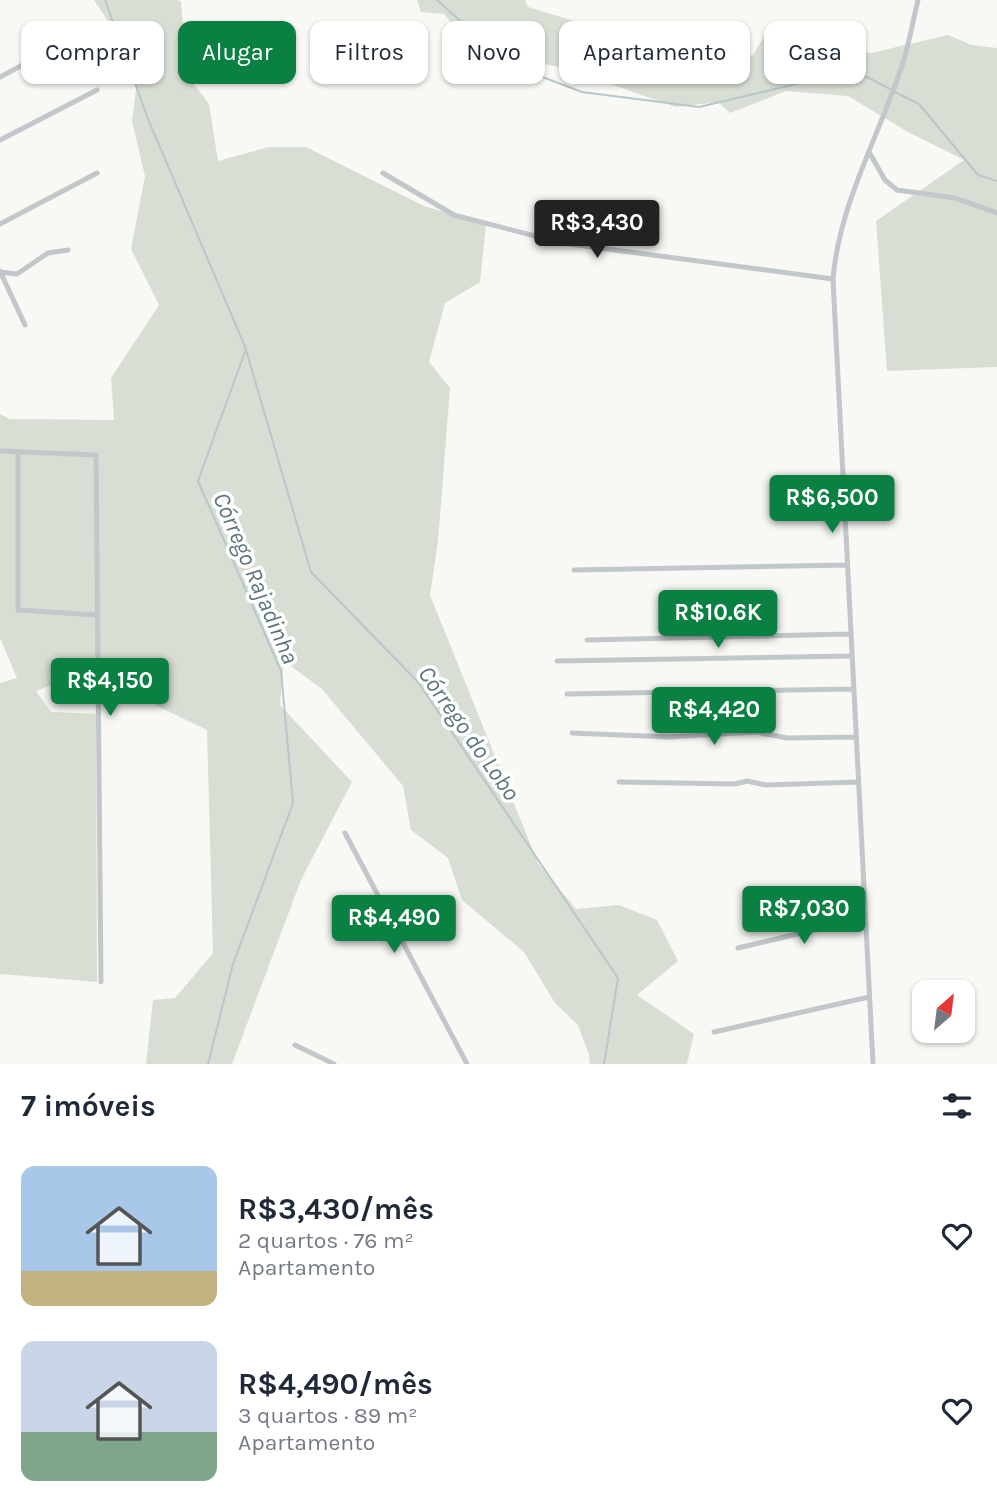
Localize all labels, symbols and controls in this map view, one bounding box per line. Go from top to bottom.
chip: Comprar [21,21,164,84]
chip: Alugar [178,21,296,84]
chip: Filtros [310,21,428,84]
chip: Novo [442,21,545,84]
chip: Apartamento [559,21,750,84]
chip: Casa [764,21,866,84]
pin: R$3,430 [532,201,662,260]
text: R$3,430 [550,209,644,236]
pin: R$6,500 [767,476,897,535]
text: R$6,500 [786,484,878,511]
water label: Córrego Rajadinha [207,488,305,668]
pin: R$10.6K [653,590,783,650]
text: R$10.6K [674,599,762,626]
pin: R$4,150 [45,658,175,718]
water label: Córrego do Lobo [412,660,526,806]
text: R$4,150 [67,667,153,694]
pin: R$4,420 [649,688,779,747]
text: R$4,420 [668,696,760,723]
pin: R$7,030 [739,886,869,946]
pin: R$4,490 [329,895,459,955]
text: R$7,030 [758,895,850,922]
text: R$4,490 [348,904,440,931]
north arrow [912,980,975,1043]
map controls [912,980,975,1043]
icon: filters [938,1087,976,1125]
text: 7 imóveis [21,1088,156,1124]
text: R$3,430/mês [238,1191,434,1227]
icon: home [77,1194,161,1278]
icon: heart [938,1217,976,1255]
text: 2 quartos · 76 m² [238,1227,414,1254]
text: Apartamento [238,1254,375,1281]
text: R$4,490/mês [238,1366,433,1402]
icon: home [77,1369,161,1453]
icon: heart [938,1392,976,1430]
text: 3 quartos · 89 m² [238,1402,417,1429]
text: Apartamento [238,1429,375,1456]

